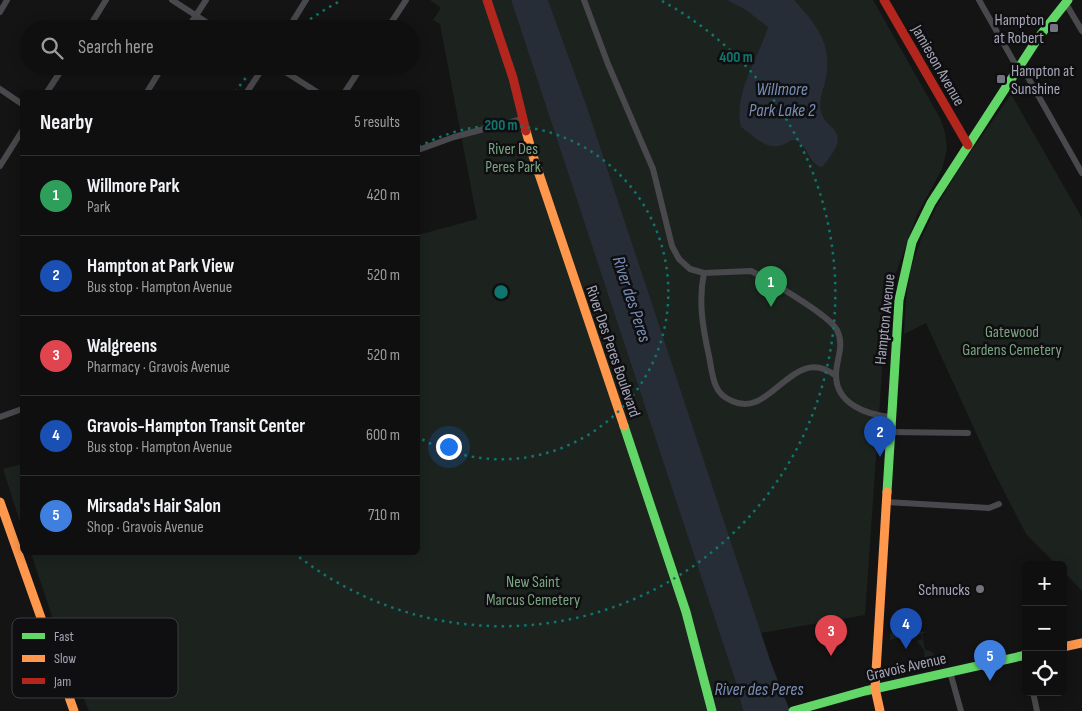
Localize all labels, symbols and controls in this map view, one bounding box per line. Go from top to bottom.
place label: Hampton at Robert [994,11,1044,48]
search box [20,20,420,75]
street label: Jamieson Avenue [906,21,968,109]
marker: Hampton at Robert [1048,22,1060,34]
icon: search [38,34,66,62]
text: Search here [78,36,154,59]
text: 400 m [719,48,753,67]
place label: Hampton at Sunshine [1011,62,1074,99]
marker: Hampton at Sunshine [995,73,1007,85]
water label: Willmore Park Lake 2 [749,79,816,121]
text: Nearby [40,110,93,135]
text: 5 results [354,113,400,132]
text: 200 m [484,116,518,135]
park label: River Des Peres Park [485,140,541,177]
text: Willmore Park [87,175,180,198]
text: 1 [53,186,59,205]
text: 420 m [367,186,400,205]
text: Park [87,198,110,217]
water label: River des Peres [608,254,655,345]
text: Hampton at Park View [87,255,234,278]
text: 2 [52,266,60,285]
text: 520 m [367,266,400,285]
pin: 1 [755,266,787,307]
street label: Hampton Avenue [871,273,900,365]
text: Bus stop · Hampton Avenue [87,278,232,297]
centre of rings [492,283,510,301]
street label: River Des Peres Boulevard [581,283,644,420]
park label: Gatewood Gardens Cemetery [962,323,1062,360]
text: Walgreens [87,335,157,358]
text: 3 [52,346,60,365]
text: 520 m [367,346,400,365]
text: Pharmacy · Gravois Avenue [87,358,230,377]
text: Gravois-Hampton Transit Center [87,415,305,438]
pin: 2 [864,416,896,457]
text: 4 [52,426,60,445]
text: 600 m [366,426,400,445]
your location [436,434,462,460]
text: Bus stop · Hampton Avenue [87,438,232,457]
text: Mirsada's Hair Salon [87,495,221,518]
text: 5 [52,506,60,525]
text: 710 m [368,506,400,525]
text: Shop · Gravois Avenue [87,518,204,537]
map controls [1022,561,1067,696]
button: + [1022,561,1067,606]
park label: New Saint Marcus Cemetery [486,573,580,610]
place label: Schnucks [918,581,970,600]
marker: Schnucks [974,583,986,595]
button: − [1022,606,1067,651]
pin: 4 [890,608,922,649]
pin: 3 [815,615,847,656]
legend [12,618,178,698]
text: Fast [54,628,74,645]
pin: 5 [974,640,1006,681]
street label: Gravois Avenue [864,649,948,686]
text: Slow [54,650,76,667]
button: locate [1022,651,1067,696]
text: Jam [53,673,71,690]
water label: River des Peres [714,679,804,700]

